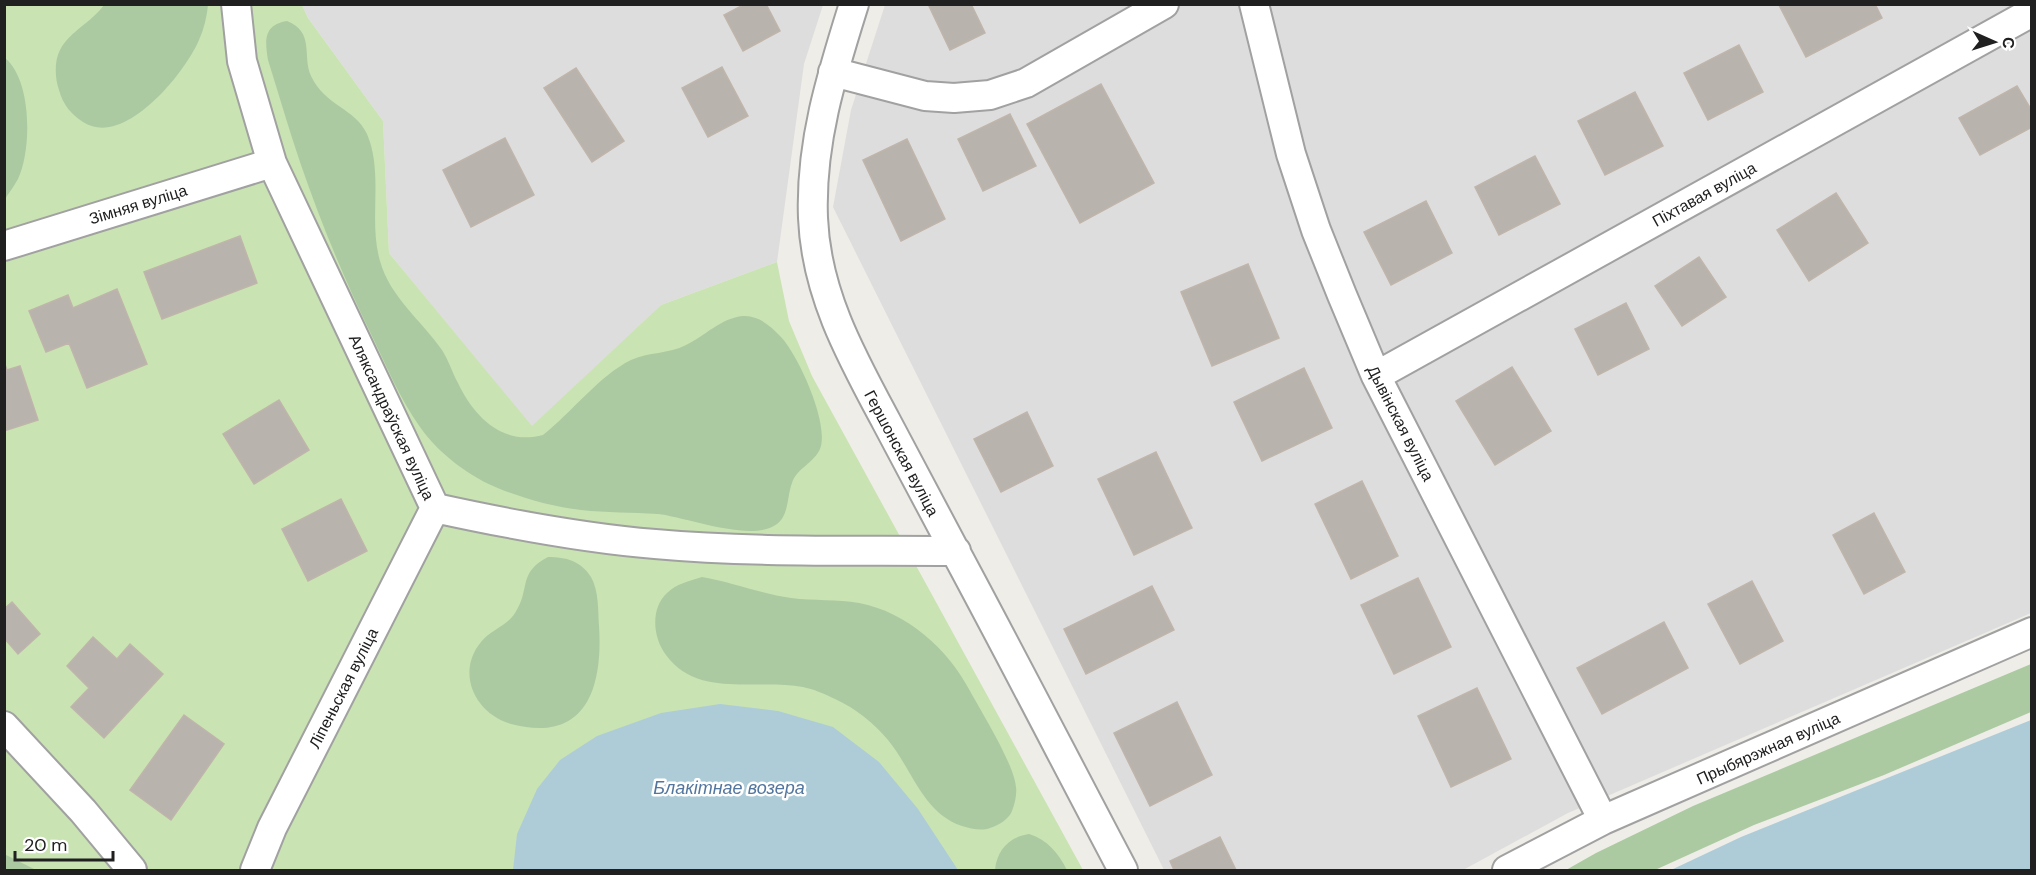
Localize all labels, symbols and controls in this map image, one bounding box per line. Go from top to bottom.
north arrow [1964,12,2024,72]
text: С [1998,36,2019,50]
street label: Піхтавая вуліца [1649,157,1760,232]
street label: Зімняя вуліца [87,180,190,229]
street label: Аляксандраўская вуліца [344,331,439,504]
street label: Дывінская вуліца [1362,362,1439,485]
street label: Гершонская вуліца [859,387,944,520]
street label: Ліпеньская вуліца [304,624,383,752]
street label: Прыбярэжная вуліца [1693,707,1843,789]
water label: Блакітнае возера [653,776,805,800]
scale bar [15,824,112,862]
text: 20 m [24,833,67,857]

